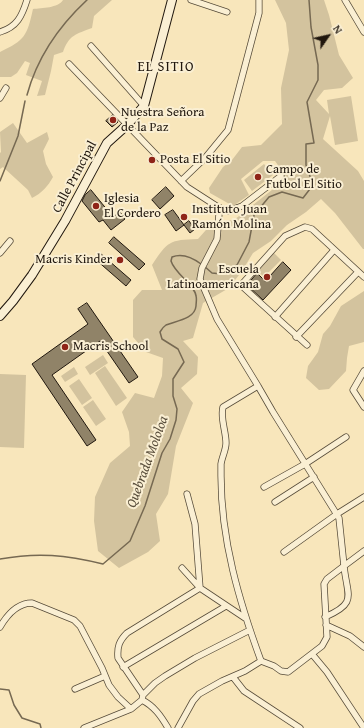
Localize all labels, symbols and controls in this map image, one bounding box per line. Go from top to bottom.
north arrow [308,16,348,56]
text: N [329,22,347,37]
district label: EL SITIO [138,59,194,75]
place label: Nuestra Señora de la Paz [121,105,204,136]
marker: Nuestra Señora de la Paz [108,115,118,125]
street label: Calle Principal [50,138,100,216]
place label: Posta El Sitio [160,152,230,168]
marker: Posta El Sitio [147,155,157,165]
place label: Campo de Futbol El Sitio [266,162,342,193]
marker: Campo de Futbol El Sitio [253,172,263,182]
place label: Iglesia El Cordero [104,191,161,222]
marker: Iglesia El Cordero [91,201,101,211]
place label: Instituto Juan Ramón Molina [192,202,271,233]
marker: Instituto Juan Ramón Molina [179,212,189,222]
place label: Macris Kinder [35,252,112,268]
marker: Macris Kinder [115,255,125,265]
place label: Escuela Latinoamericana [167,262,259,293]
marker: Escuela Latinoamericana [262,272,272,282]
place label: Macris School [73,339,149,355]
marker: Macris School [60,342,70,352]
water label: Quebrada Mololoa [124,414,172,510]

